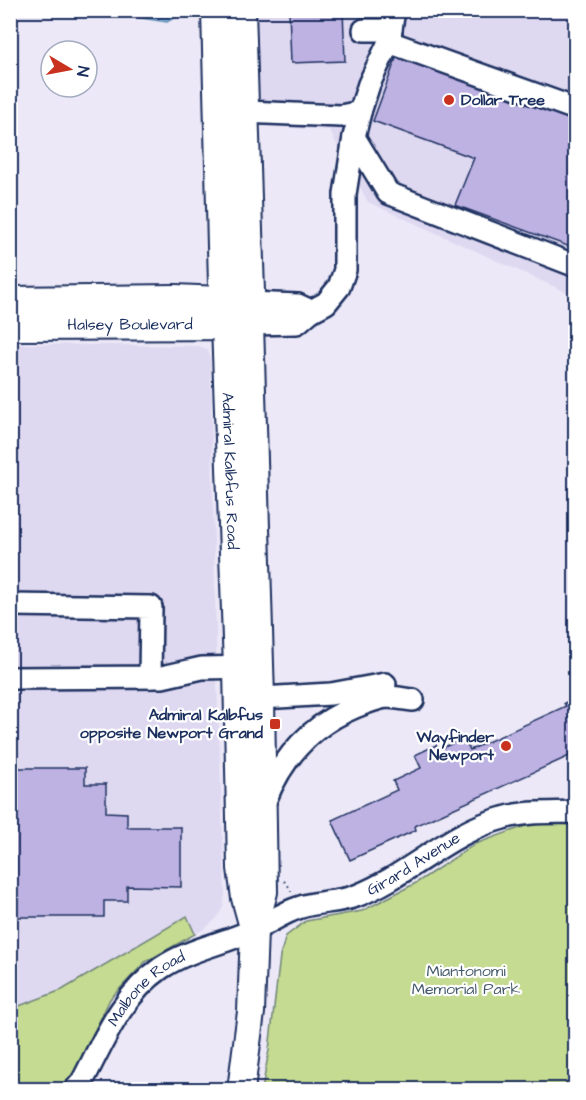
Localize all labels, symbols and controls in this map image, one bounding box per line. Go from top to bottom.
north arrow [39,39,99,99]
text: N [71,65,94,78]
place label: Dollar Tree [461,89,545,111]
marker: Dollar Tree [442,93,456,107]
street label: Halsey Boulevard [67,313,193,337]
street label: Admiral Kalbfus Road [216,392,244,550]
place label: Admiral Kalbfus opposite Newport Grand [80,704,264,744]
marker: Admiral Kalbfus opposite Newport Grand [268,717,282,731]
place label: Wayfinder Newport [415,726,495,766]
marker: Wayfinder Newport [499,739,513,753]
street label: Girard Avenue [363,827,464,901]
street label: Malbone Road [102,946,188,1030]
park label: Miantonomi Memorial Park [412,960,521,1000]

